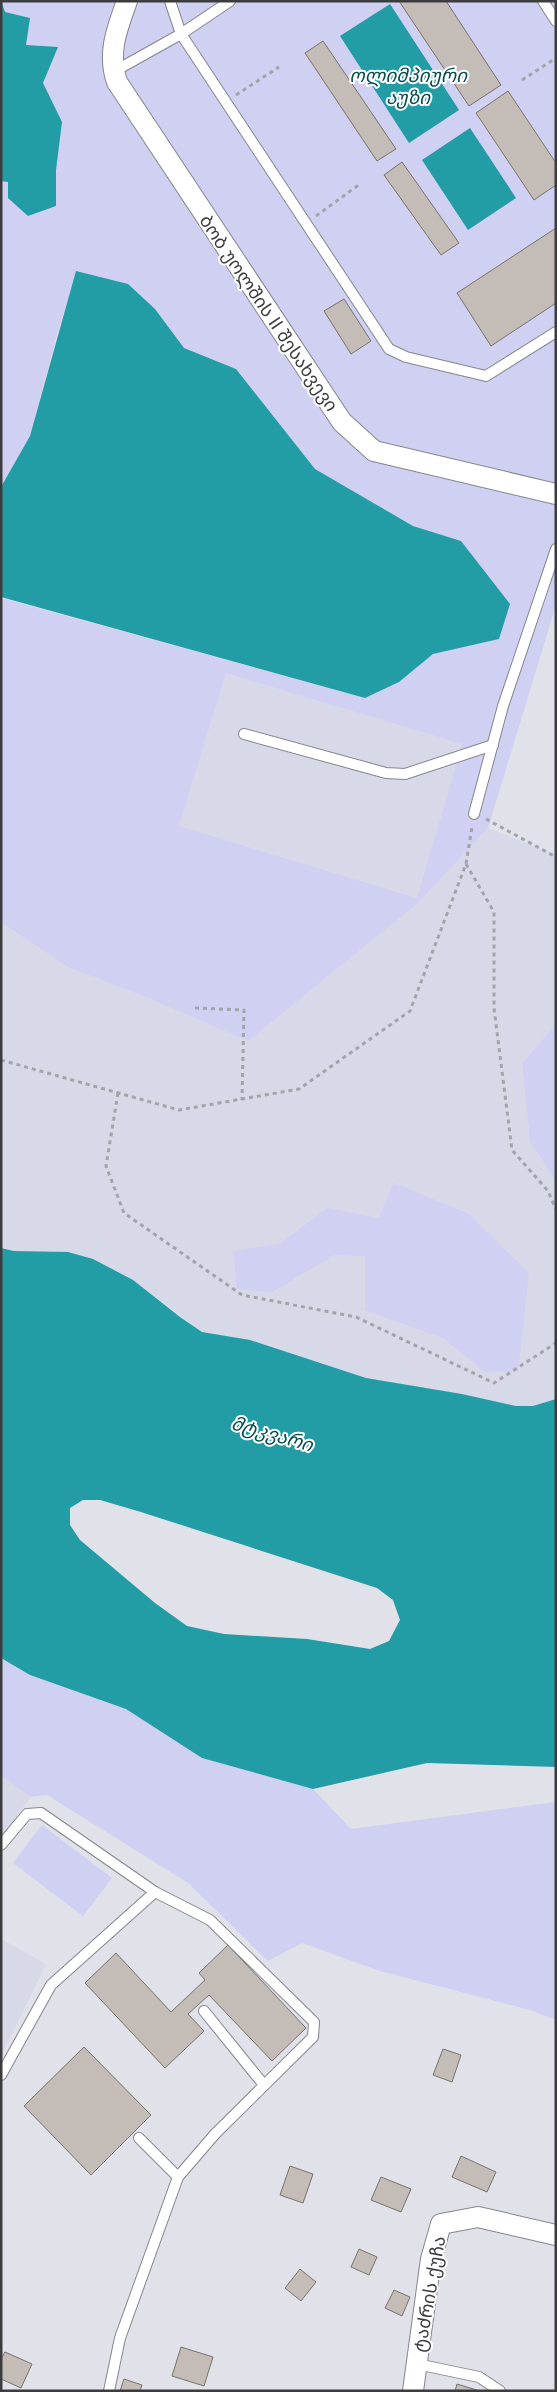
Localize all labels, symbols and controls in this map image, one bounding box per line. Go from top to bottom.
water label: ოლიმპიური აუზი [349,64,468,109]
street label: ბობ უოლშის II შესახვევი [195,211,343,416]
water label: მტკვარი [229,1411,317,1457]
street label: ტაძრის ქუჩა [408,2234,451,2354]

